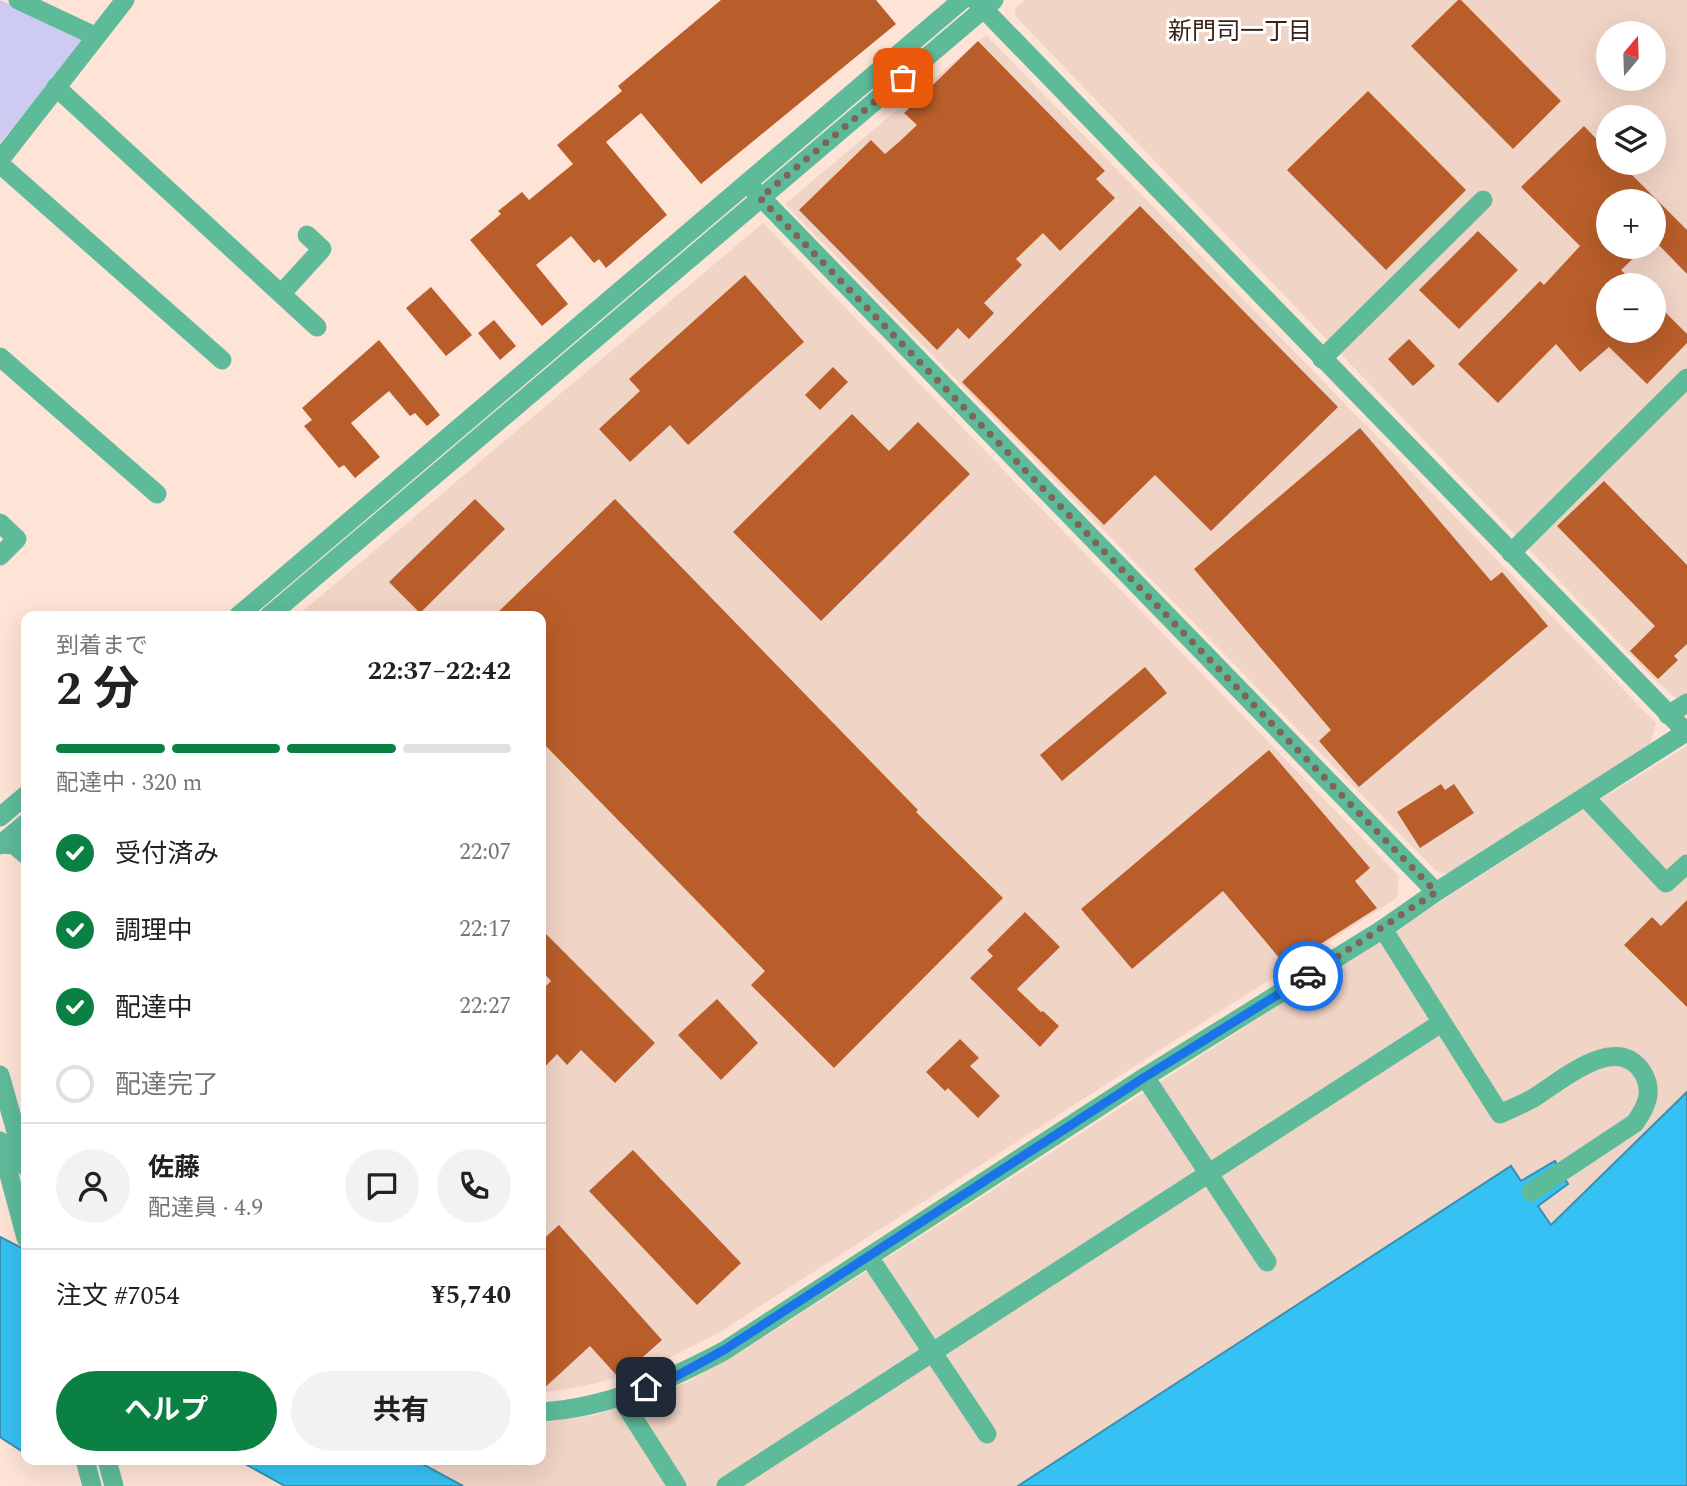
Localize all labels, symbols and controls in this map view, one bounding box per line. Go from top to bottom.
district label: 新門司一丁目 [1168,14,1312,50]
north arrow [1596,21,1666,91]
map controls [1596,21,1666,343]
pin [873,48,933,108]
icon: bag [884,59,922,97]
button: layers [1596,105,1666,175]
button: + [1596,189,1666,259]
button: − [1596,273,1666,343]
text: 到着まで [56,629,148,664]
text: 22:37–22:42 [367,651,511,691]
text: 2 分 [56,655,139,725]
text: 配達中 · 320 m [56,766,202,801]
icon: check [56,834,94,872]
text: 受付済み [115,834,219,874]
text: 22:07 [459,835,511,870]
icon: check [56,911,94,949]
text: 調理中 [115,911,193,951]
text: 22:17 [459,912,511,947]
courier [1273,941,1343,1011]
icon: car [1289,957,1327,995]
icon: check [56,988,94,1026]
text: 配達中 [115,988,193,1028]
text: 22:27 [459,989,511,1024]
text: 配達完了 [115,1065,219,1105]
text: 佐藤 [148,1148,200,1188]
button: person [56,1149,130,1223]
button: chat [345,1149,419,1223]
button: phone [437,1149,511,1223]
text: 配達員 · 4.9 [148,1191,263,1226]
text: ¥5,740 [431,1275,511,1315]
text: 注文 #7054 [56,1276,180,1316]
pin [616,1357,676,1417]
icon: home [627,1368,665,1406]
button: ヘルプ [56,1371,277,1451]
button: 共有 [291,1371,511,1451]

